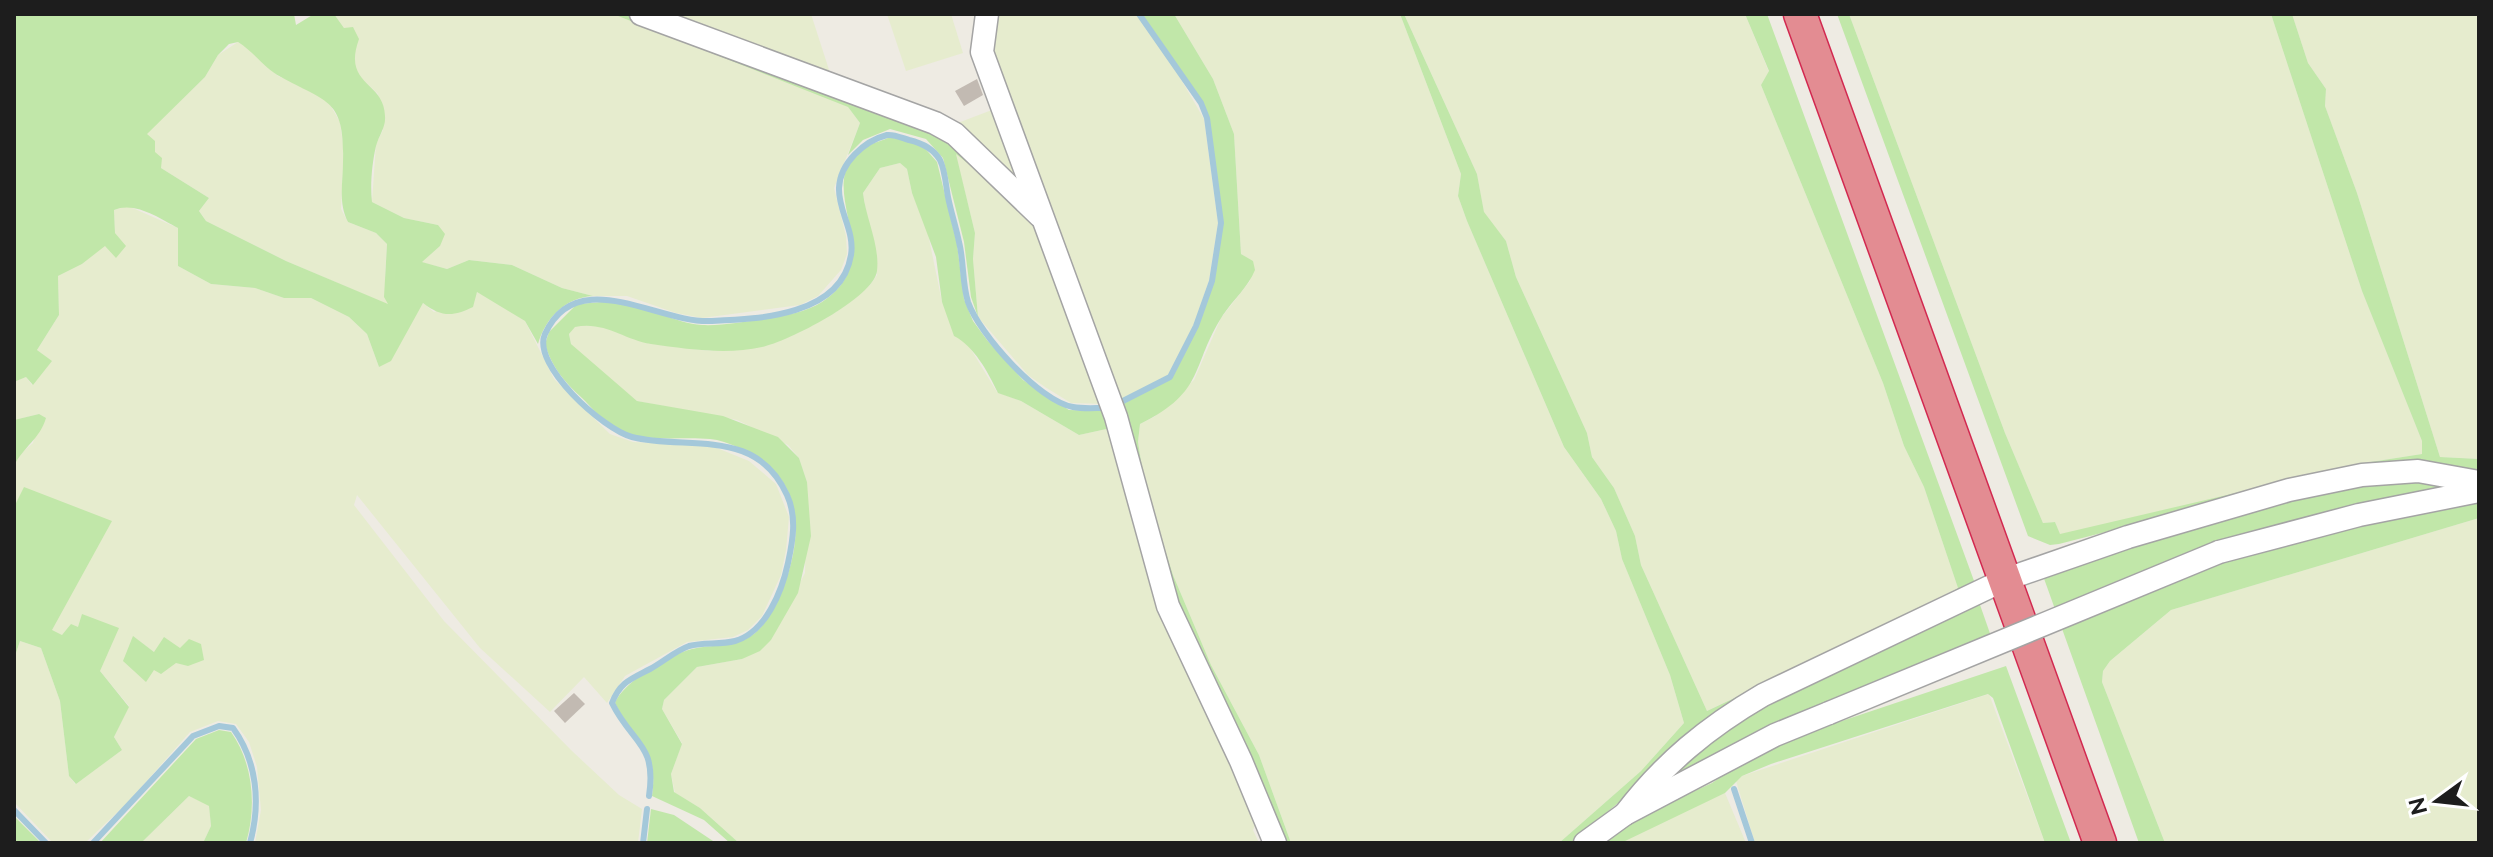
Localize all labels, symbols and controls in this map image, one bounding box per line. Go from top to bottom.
north arrow [2397,761,2477,841]
text: N [2403,795,2432,818]

